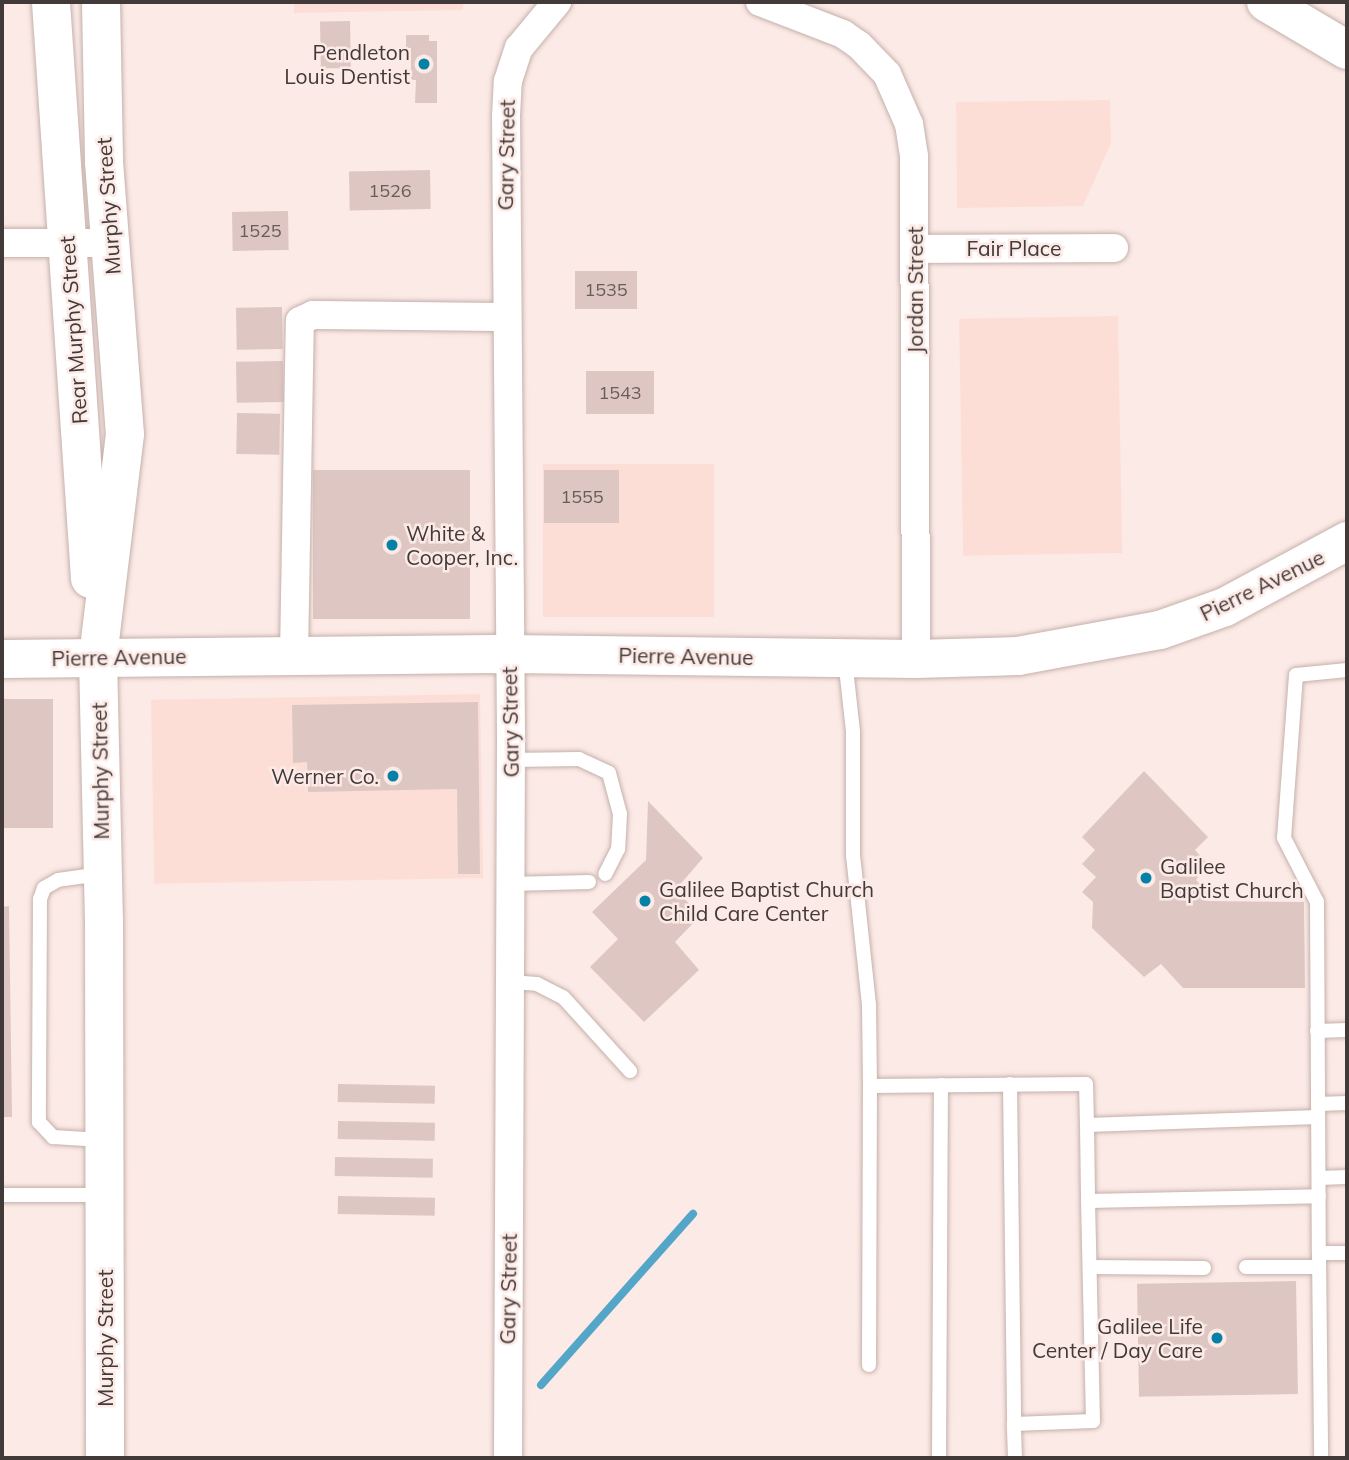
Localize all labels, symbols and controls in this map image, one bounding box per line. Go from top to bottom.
place label: Pendleton Louis Dentist [284,39,410,89]
marker: Pendleton Louis Dentist [416,56,432,72]
street label: Gary Street [492,99,520,211]
street label: Murphy Street [91,137,125,275]
house number: 1526 [368,180,412,202]
house number: 1525 [238,220,282,242]
street label: Jordan Street [902,226,928,354]
street label: Rear Murphy Street [54,235,92,425]
street label: Fair Place [967,235,1061,261]
house number: 1535 [584,279,628,301]
house number: 1543 [598,382,642,404]
house number: 1555 [560,486,604,508]
place label: White & Cooper, Inc. [406,520,518,570]
marker: White & Cooper, Inc. [384,537,400,553]
street label: Pierre Avenue [1196,544,1328,626]
street label: Pierre Avenue [618,642,754,670]
street label: Pierre Avenue [51,643,187,671]
street label: Gary Street [496,666,524,778]
street label: Murphy Street [86,702,114,840]
place label: Werner Co. [271,763,379,789]
marker: Werner Co. [385,768,401,784]
place label: Galilee Baptist Church [1160,853,1304,903]
marker: Galilee Baptist Church [1138,870,1154,886]
place label: Galilee Baptist Church Child Care Center [659,876,874,926]
marker: Galilee Baptist Church Child Care Center [637,893,653,909]
street label: Gary Street [494,1233,522,1345]
street label: Murphy Street [92,1269,118,1407]
place label: Galilee Life Center / Day Care [1032,1313,1203,1363]
marker: Galilee Life Center / Day Care [1209,1330,1225,1346]

